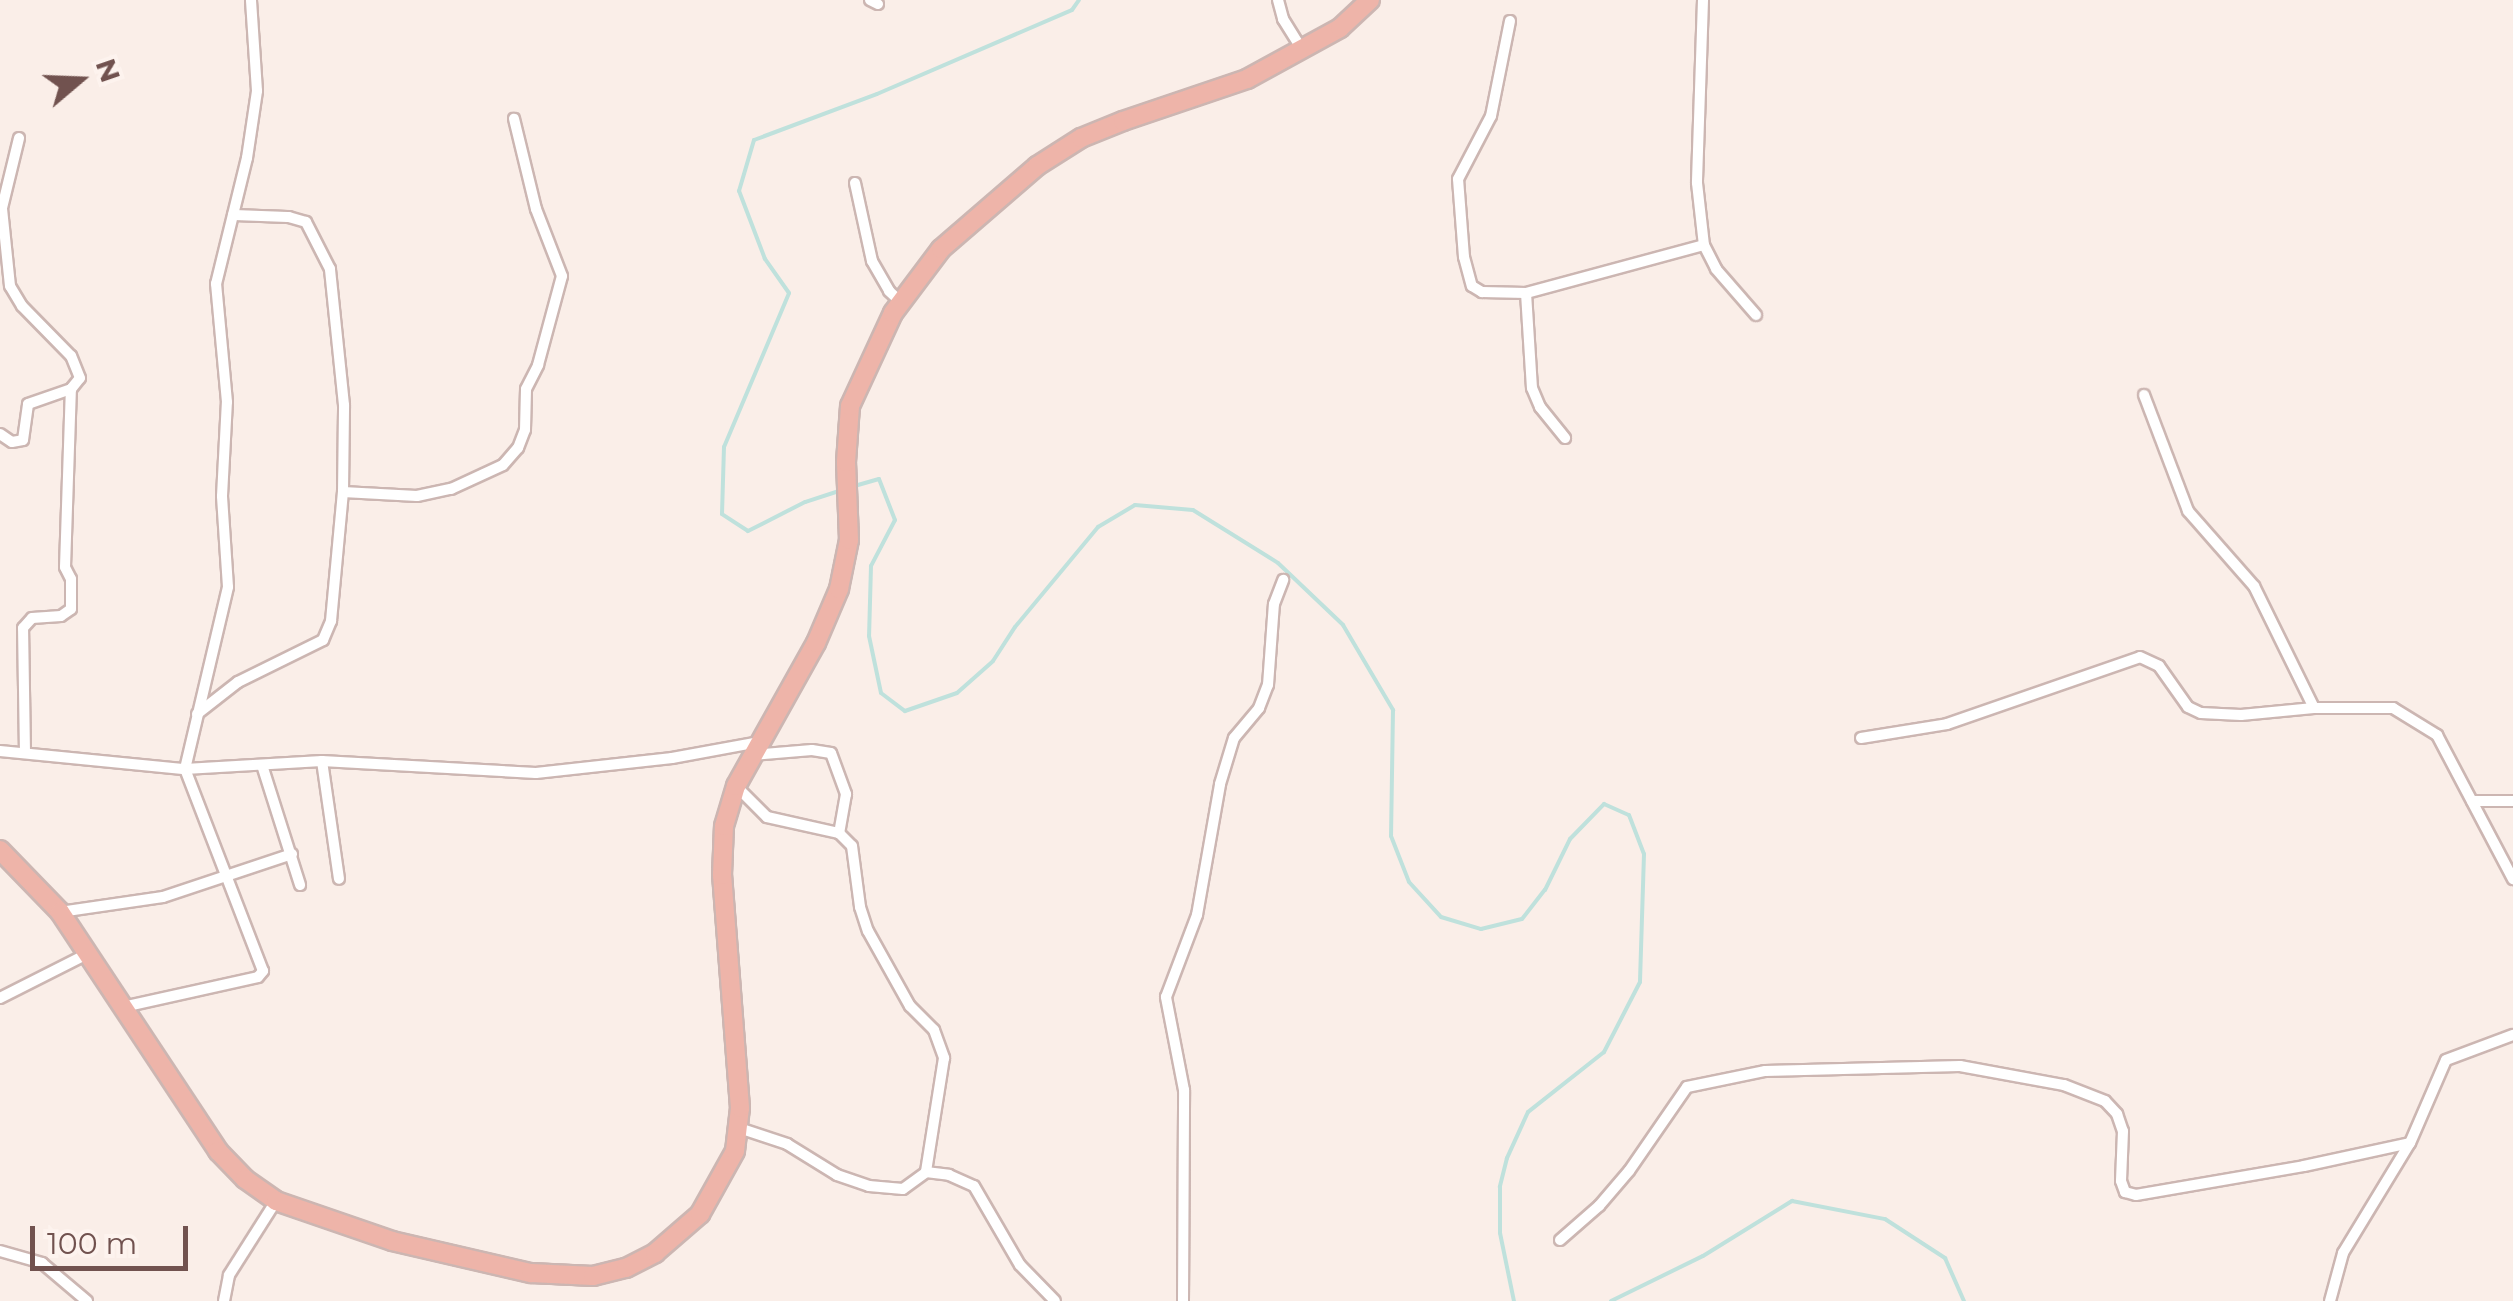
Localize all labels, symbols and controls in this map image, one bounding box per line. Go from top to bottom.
north arrow [30,30,130,130]
text: N [89,54,128,86]
scale bar [35,1206,192,1268]
text: 100 m [47,1225,137,1262]

